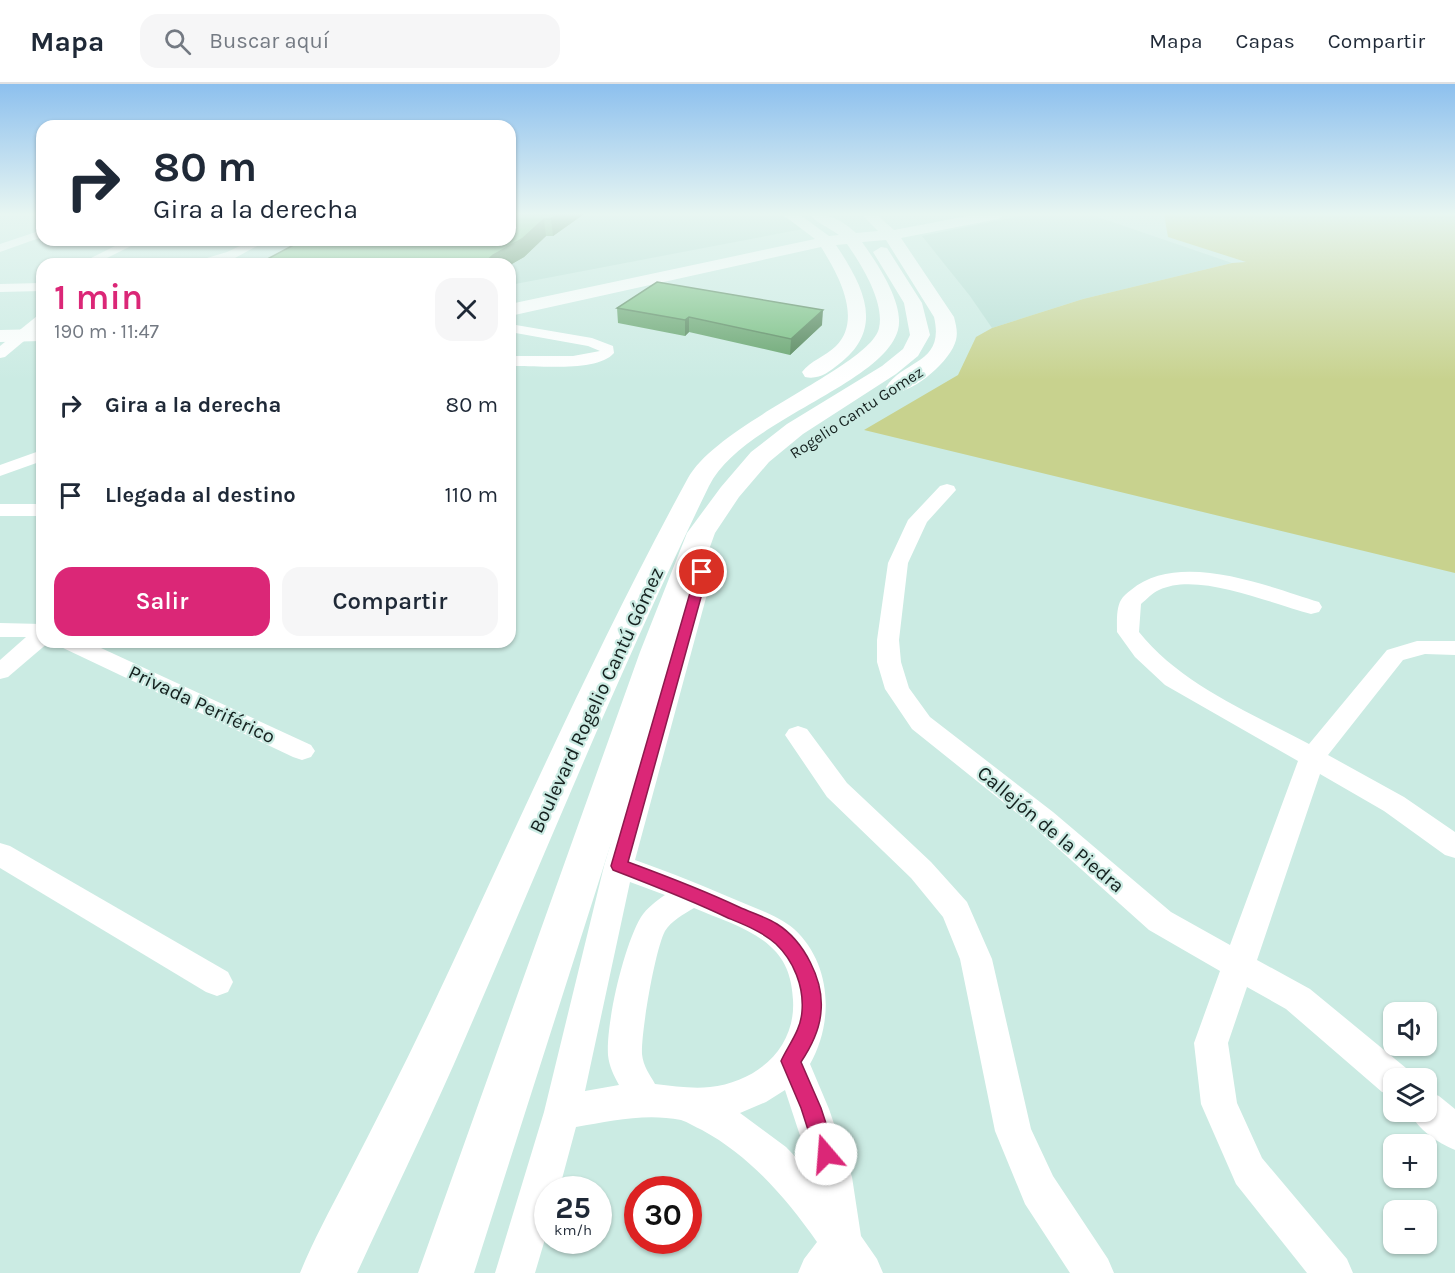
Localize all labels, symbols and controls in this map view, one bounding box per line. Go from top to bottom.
search box [140,14,560,68]
text: Mapa [30,25,104,58]
icon: search [161,25,194,58]
text: Buscar aquí [209,28,329,54]
text: Mapa [1149,29,1203,53]
text: Capas [1236,29,1295,53]
text: Compartir [1328,29,1425,53]
text: 80 m [153,142,257,192]
icon: right [54,144,132,222]
text: Gira a la derecha [153,193,358,225]
text: 1 min [54,276,143,318]
button: close [435,278,498,341]
text: 190 m · 11:47 [54,320,159,343]
street label: Rogelio Cantu Gomez [786,362,927,463]
icon: right [54,389,87,422]
text: Gira a la derecha [105,392,281,418]
text: 80 m [446,392,498,418]
icon: arrive [54,479,87,512]
text: Llegada al destino [105,482,296,508]
text: 110 m [445,482,498,508]
pin [676,546,727,597]
icon: arrive [685,555,718,588]
street label: Boulevard Rogelio Cantú Gómez [525,564,668,837]
button: Salir [54,567,270,636]
button: Compartir [282,567,498,636]
street label: Privada Periférico [125,660,279,748]
street label: Callejón de la Piedra [973,761,1129,897]
map controls [1383,1002,1437,1254]
button: sound [1383,1002,1437,1056]
button: layers [1383,1068,1437,1122]
position arrow [794,1122,858,1186]
button: + [1383,1134,1437,1188]
speed limit sign: 30 [624,1176,702,1254]
text: 25 [555,1190,591,1226]
button: − [1383,1200,1437,1254]
text: km/h [554,1221,592,1239]

